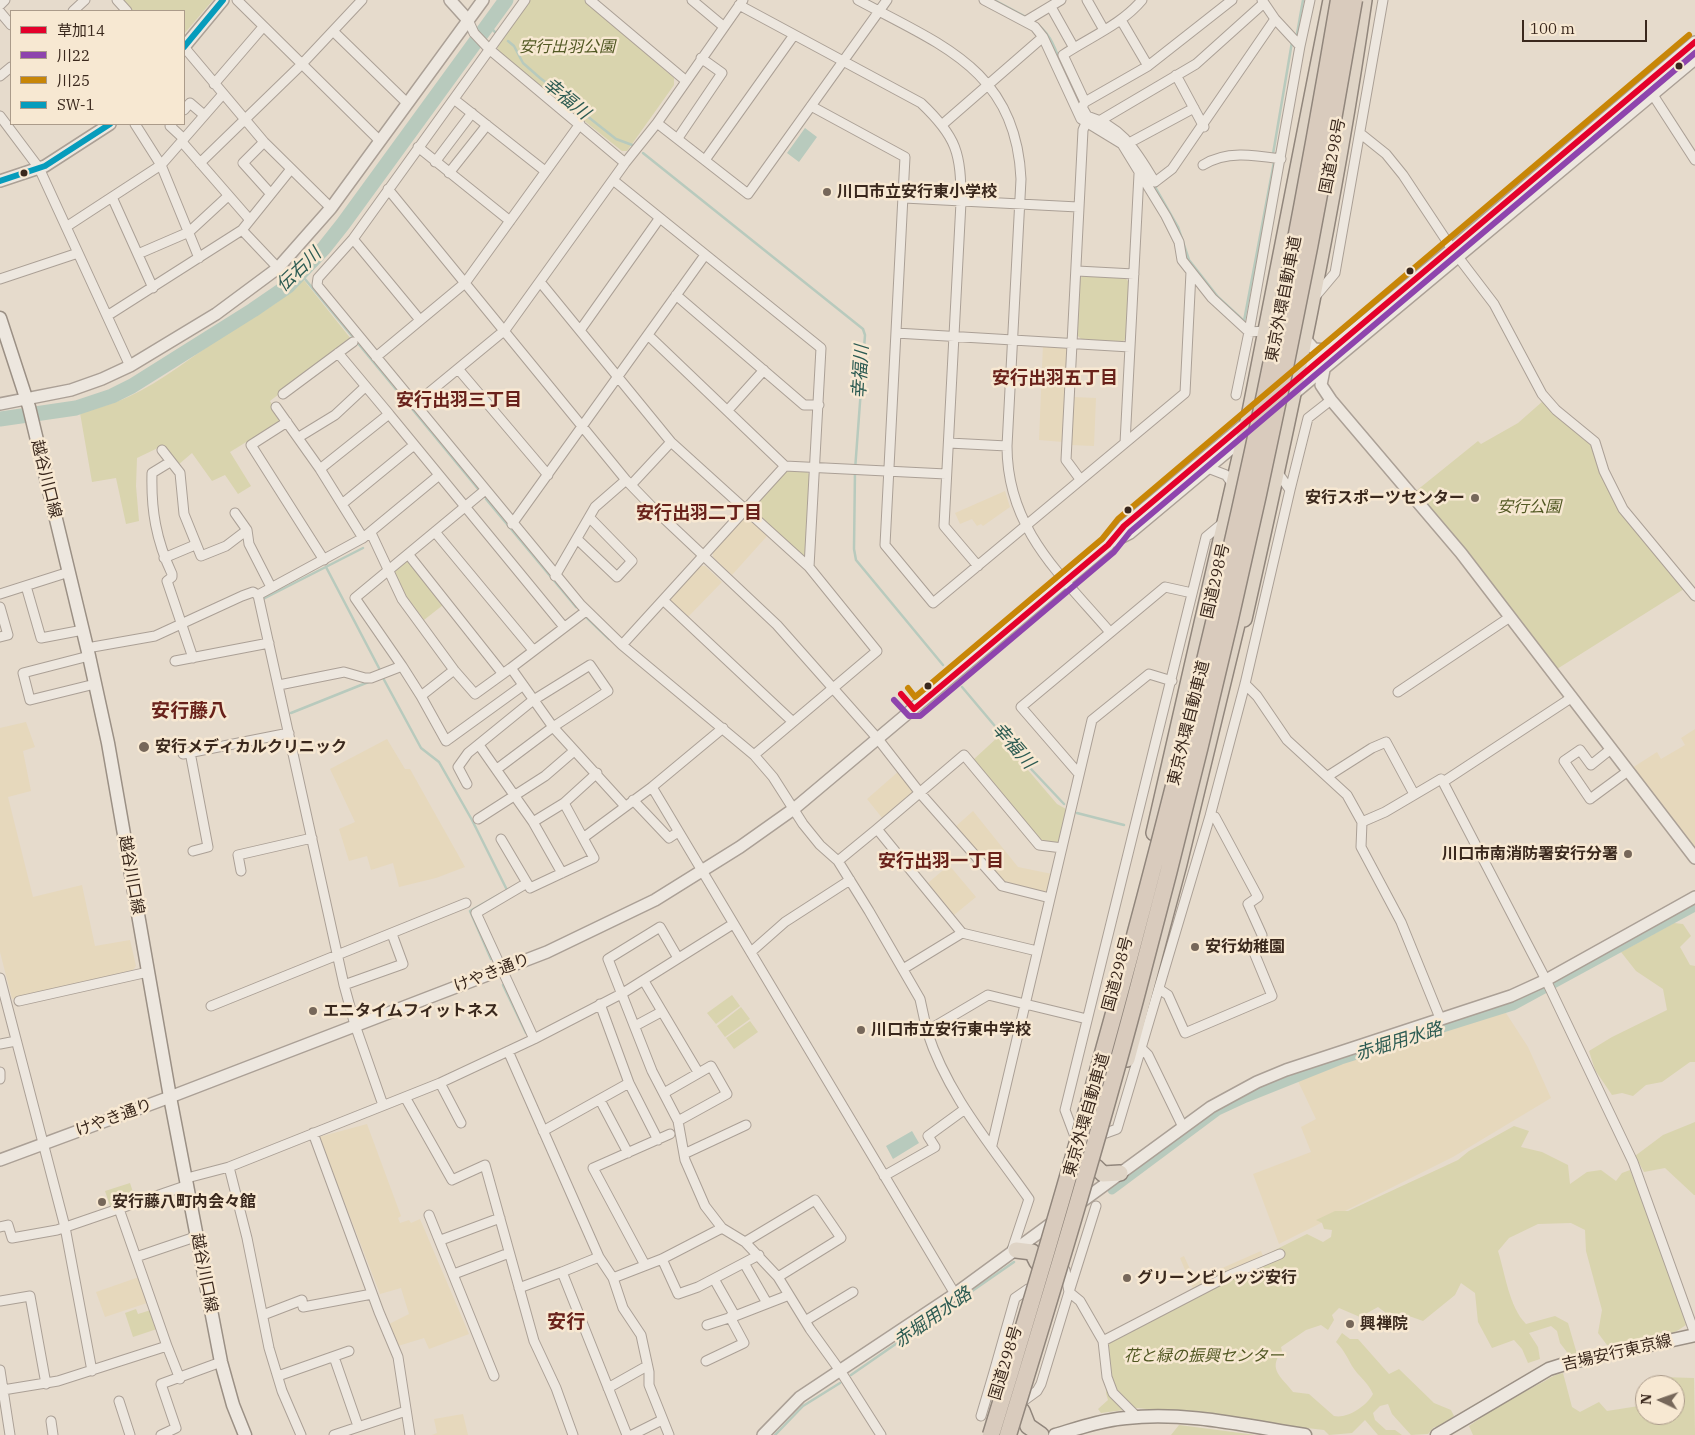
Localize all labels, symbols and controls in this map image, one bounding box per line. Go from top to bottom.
legend [10,10,185,125]
scale bar [1525,10,1650,42]
text: 100 m [1530,19,1575,38]
text: 草加14 [57,21,105,40]
park label: 安行出羽公園 [519,37,615,57]
text: 川22 [57,46,90,65]
unlabelled marker [1674,61,1684,71]
text: 川25 [57,71,90,90]
water label: 幸福川 [538,74,594,124]
text: SW-1 [57,95,95,114]
street label: 国道298号 [1316,116,1350,196]
unlabelled marker [19,168,29,178]
place label: 川口市立安行東小学校 [837,182,997,202]
marker: 川口市立安行東小学校 [821,186,833,198]
street label: 東京外環自動車道 [1262,234,1306,364]
water label: 伝右川 [272,243,326,297]
unlabelled marker [1405,266,1415,276]
water label: 幸福川 [849,344,873,400]
district label: 安行出羽五丁目 [992,368,1118,390]
district label: 安行出羽三丁目 [396,390,522,412]
street label: 越谷川口線 [27,438,65,520]
place label: 安行スポーツセンター [1305,488,1465,508]
marker: 安行スポーツセンター [1469,492,1481,504]
park label: 安行公園 [1497,497,1561,517]
district label: 安行出羽二丁目 [636,503,762,525]
unlabelled marker [1123,505,1133,515]
street label: 国道298号 [1198,541,1234,621]
street label: 東京外環自動車道 [1164,659,1214,787]
unlabelled marker [923,681,933,691]
district label: 安行藤八 [151,701,227,723]
water label: 幸福川 [987,719,1039,773]
place label: 安行メディカルクリニック [155,737,347,757]
marker: 安行メディカルクリニック [137,740,151,754]
street label: 越谷川口線 [115,834,147,916]
place label: 川口市南消防署安行分署 [1442,844,1618,864]
marker: 川口市南消防署安行分署 [1622,848,1634,860]
district label: 安行出羽一丁目 [878,851,1004,873]
street label: 国道298号 [1099,934,1137,1014]
place label: 安行幼稚園 [1205,937,1285,957]
marker: 安行幼稚園 [1189,941,1201,953]
street label: けやき通り [451,950,533,996]
place label: エニタイムフィットネス [323,1001,499,1021]
marker: エニタイムフィットネス [307,1005,319,1017]
water label: 赤堀用水路 [1353,1019,1445,1065]
place label: 川口市立安行東中学校 [871,1020,1031,1040]
marker: 川口市立安行東中学校 [855,1024,867,1036]
street label: 東京外環自動車道 [1060,1051,1114,1179]
street label: けやき通り [73,1095,155,1141]
place label: 安行藤八町内会々館 [112,1192,256,1212]
marker: 安行藤八町内会々館 [96,1196,108,1208]
street label: 越谷川口線 [187,1232,221,1314]
place label: グリーンビレッジ安行 [1137,1268,1297,1288]
marker: グリーンビレッジ安行 [1121,1272,1133,1284]
water label: 赤堀用水路 [890,1283,976,1353]
district label: 安行 [547,1312,585,1334]
place label: 興禅院 [1360,1314,1408,1334]
marker: 興禅院 [1344,1318,1356,1330]
street label: 国道298号 [986,1323,1026,1403]
street label: 吉場安行東京線 [1560,1331,1674,1375]
park label: 花と緑の振興センター [1124,1346,1284,1366]
north arrow [1635,1375,1685,1425]
text: N [1637,1393,1655,1405]

